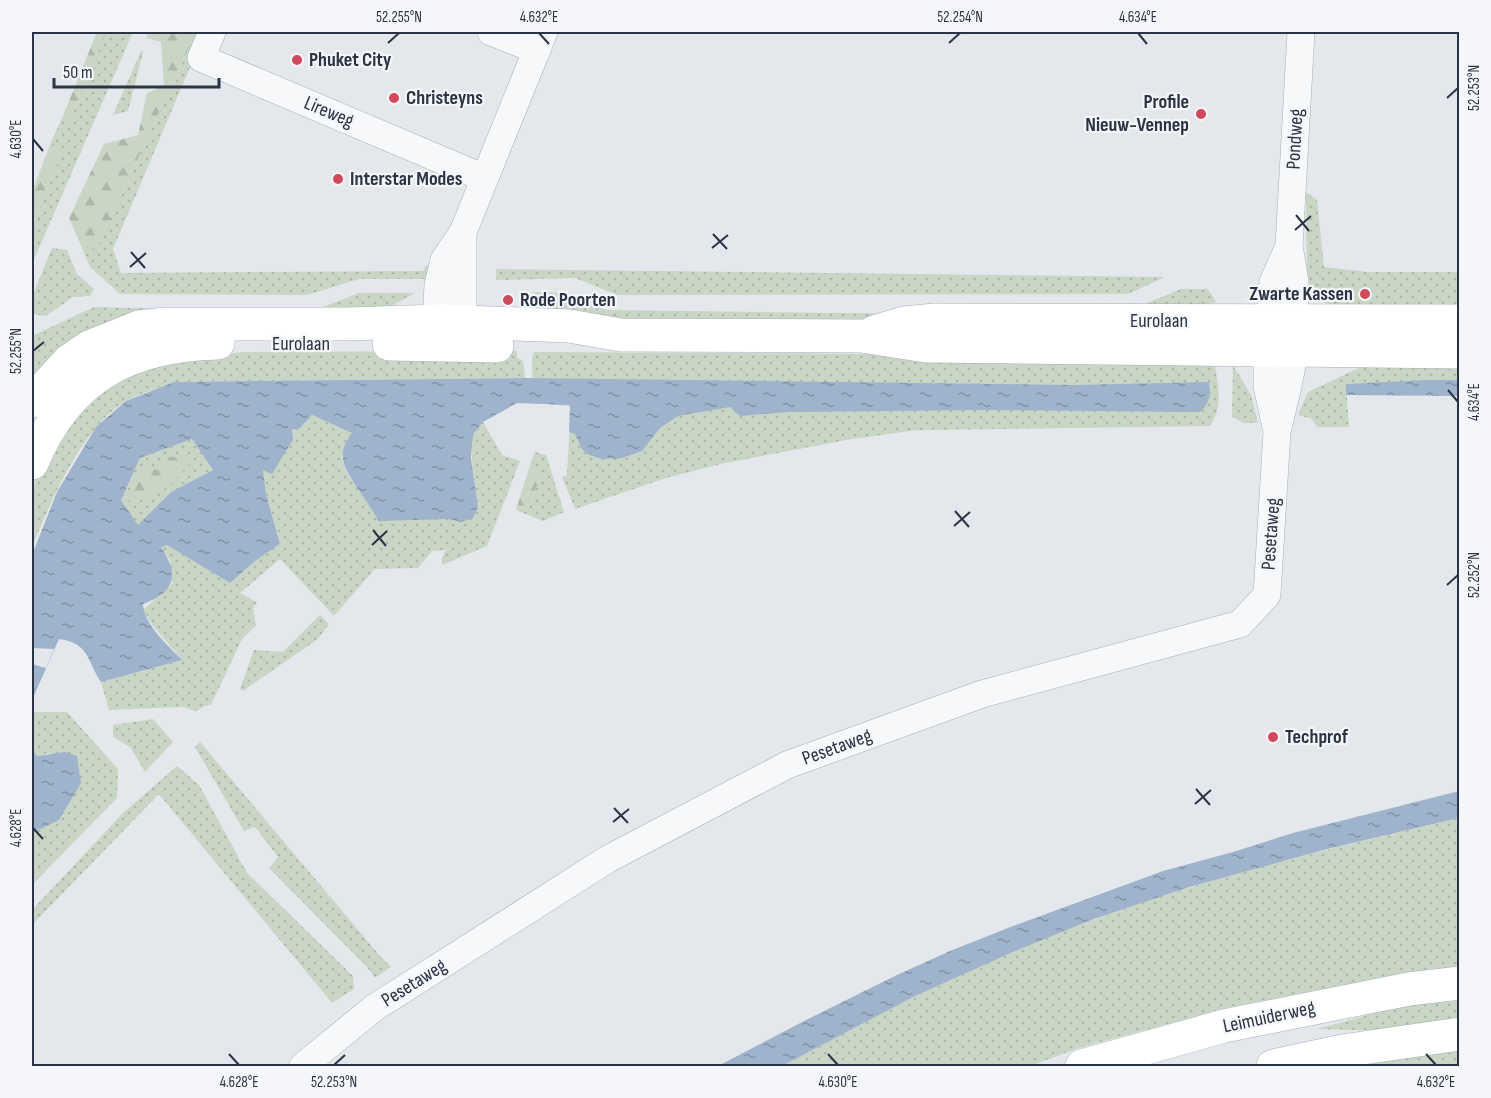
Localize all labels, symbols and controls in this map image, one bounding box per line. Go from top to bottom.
text: 52.255°N [376,8,422,27]
text: 4.632°E [520,8,558,27]
text: 52.254°N [937,8,983,27]
text: 4.634°E [1119,8,1157,27]
place label: Phuket City [309,48,392,72]
scale bar [54,51,219,89]
marker: Phuket City [290,53,304,67]
text: 50 m [63,62,93,83]
text: 52.253°N [1465,65,1484,111]
place label: Christeyns [406,86,483,110]
place label: Profile Nieuw-Vennep [1085,90,1189,137]
street label: Lireweg [301,91,357,133]
marker: Christeyns [387,91,401,105]
marker: Profile Nieuw-Vennep [1194,107,1208,121]
street label: Pondweg [1281,108,1309,170]
text: 4.630°E [7,120,26,158]
place label: Interstar Modes [350,167,463,191]
marker: Interstar Modes [331,172,345,186]
place label: Zwarte Kassen [1249,282,1353,306]
marker: Zwarte Kassen [1358,287,1372,301]
place label: Rode Poorten [520,288,616,312]
marker: Rode Poorten [501,293,515,307]
street label: Eurolaan [1130,309,1188,333]
text: 52.255°N [7,328,26,374]
street label: Eurolaan [272,332,330,356]
text: 4.634°E [1465,383,1484,421]
street label: Pesetaweg [1257,497,1285,571]
text: 52.252°N [1465,552,1484,598]
street label: Pesetaweg [799,723,875,771]
place label: Techprof [1285,725,1349,749]
marker: Techprof [1266,730,1280,744]
text: 4.628°E [7,809,26,847]
street label: Pesetaweg [377,954,451,1012]
street label: Leimuiderweg [1221,996,1317,1038]
text: 4.628°E [220,1073,258,1092]
text: 52.253°N [311,1073,357,1092]
text: 4.630°E [819,1073,857,1092]
text: 4.632°E [1417,1073,1455,1092]

